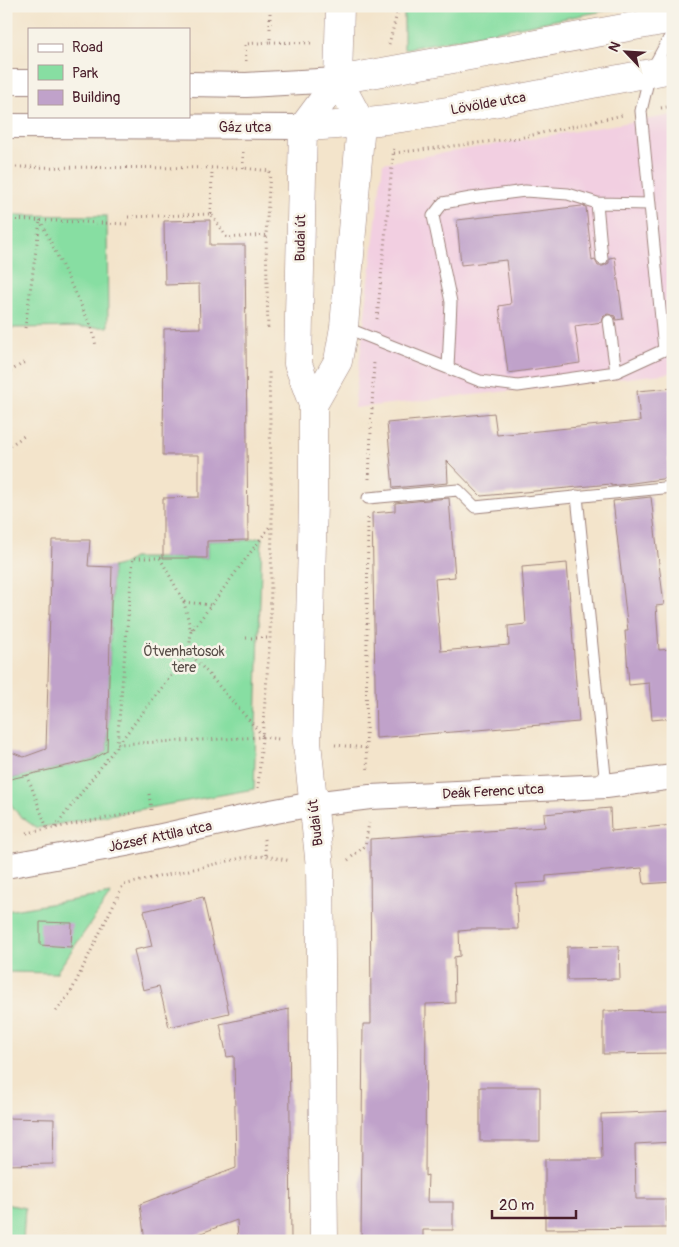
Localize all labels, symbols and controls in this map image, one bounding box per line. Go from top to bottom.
legend [28,28,190,118]
north arrow [602,28,652,78]
text: Road [72,38,103,57]
text: N [605,39,624,55]
text: Park [72,64,99,83]
text: Building [72,88,120,107]
street label: Lövölde utca [449,89,527,118]
street label: Gáz utca [219,119,271,136]
street label: Budai út [292,214,309,262]
park label: Ötvenhatosok tere [143,642,225,676]
street label: Deák Ferenc utca [442,780,544,803]
street label: Budai út [304,798,327,847]
street label: József Attila utca [107,817,214,856]
scale bar [492,1187,575,1219]
text: 20 m [499,1196,534,1215]

